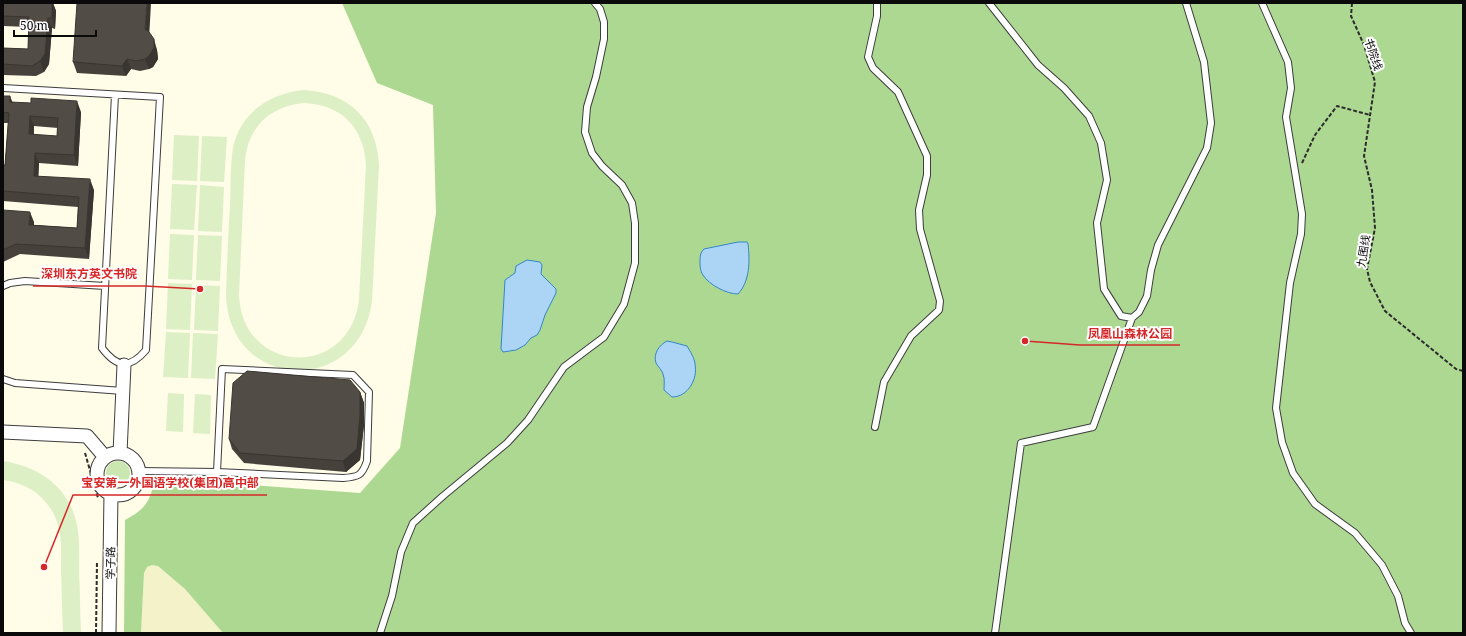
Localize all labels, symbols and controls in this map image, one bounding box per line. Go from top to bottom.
scale bar [14,12,96,38]
text: 50 m [20,17,48,34]
street label: 书院线 [1362,36,1386,72]
street label: 九围线 [1353,234,1373,268]
callout: 深圳东方英文书院 [33,262,145,286]
text: 深圳东方英文书院 [41,265,137,282]
callout: 凤凰山森林公园 [1080,321,1180,345]
text: 凤凰山森林公园 [1088,325,1172,342]
callout: 宝安第一外国语学校(集团)高中部 [73,471,267,495]
text: 宝安第一外国语学校(集团)高中部 [81,474,259,491]
street label: 学子路 [102,546,118,580]

